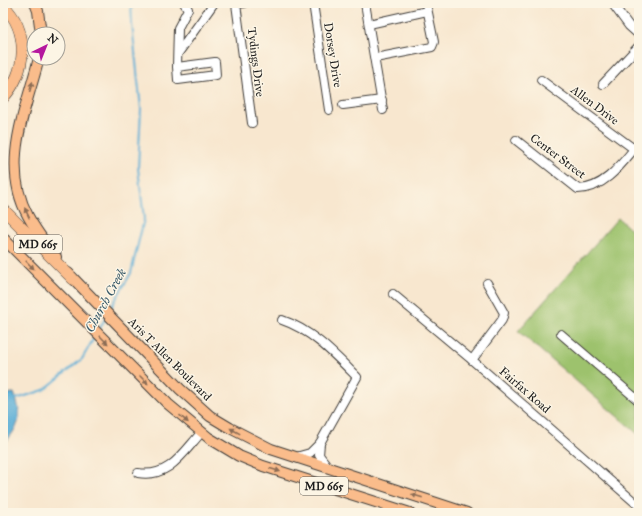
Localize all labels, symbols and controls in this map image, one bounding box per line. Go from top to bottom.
street label: Dorsey Drive [321,22,345,88]
north arrow [26,26,66,66]
street label: Tydings Drive [244,26,267,98]
text: N [45,31,61,47]
one-way arrow [28,80,34,92]
street label: Allen Drive [567,82,622,128]
street label: Center Street [528,131,589,182]
one-way arrow [24,207,30,219]
road number: MD 665 [14,235,62,253]
one-way arrow [25,260,35,270]
water label: Church Creek [82,266,130,335]
street label: Aris T Allen Boulevard [125,314,215,404]
one-way arrow [99,335,109,345]
street label: Fairfax Road [497,364,553,416]
one-way arrow [139,375,149,385]
one-way arrow [179,414,189,423]
one-way arrow [229,428,241,435]
one-way arrow [270,467,282,473]
road number: MD 665 [300,477,348,495]
one-way arrow [411,492,423,498]

